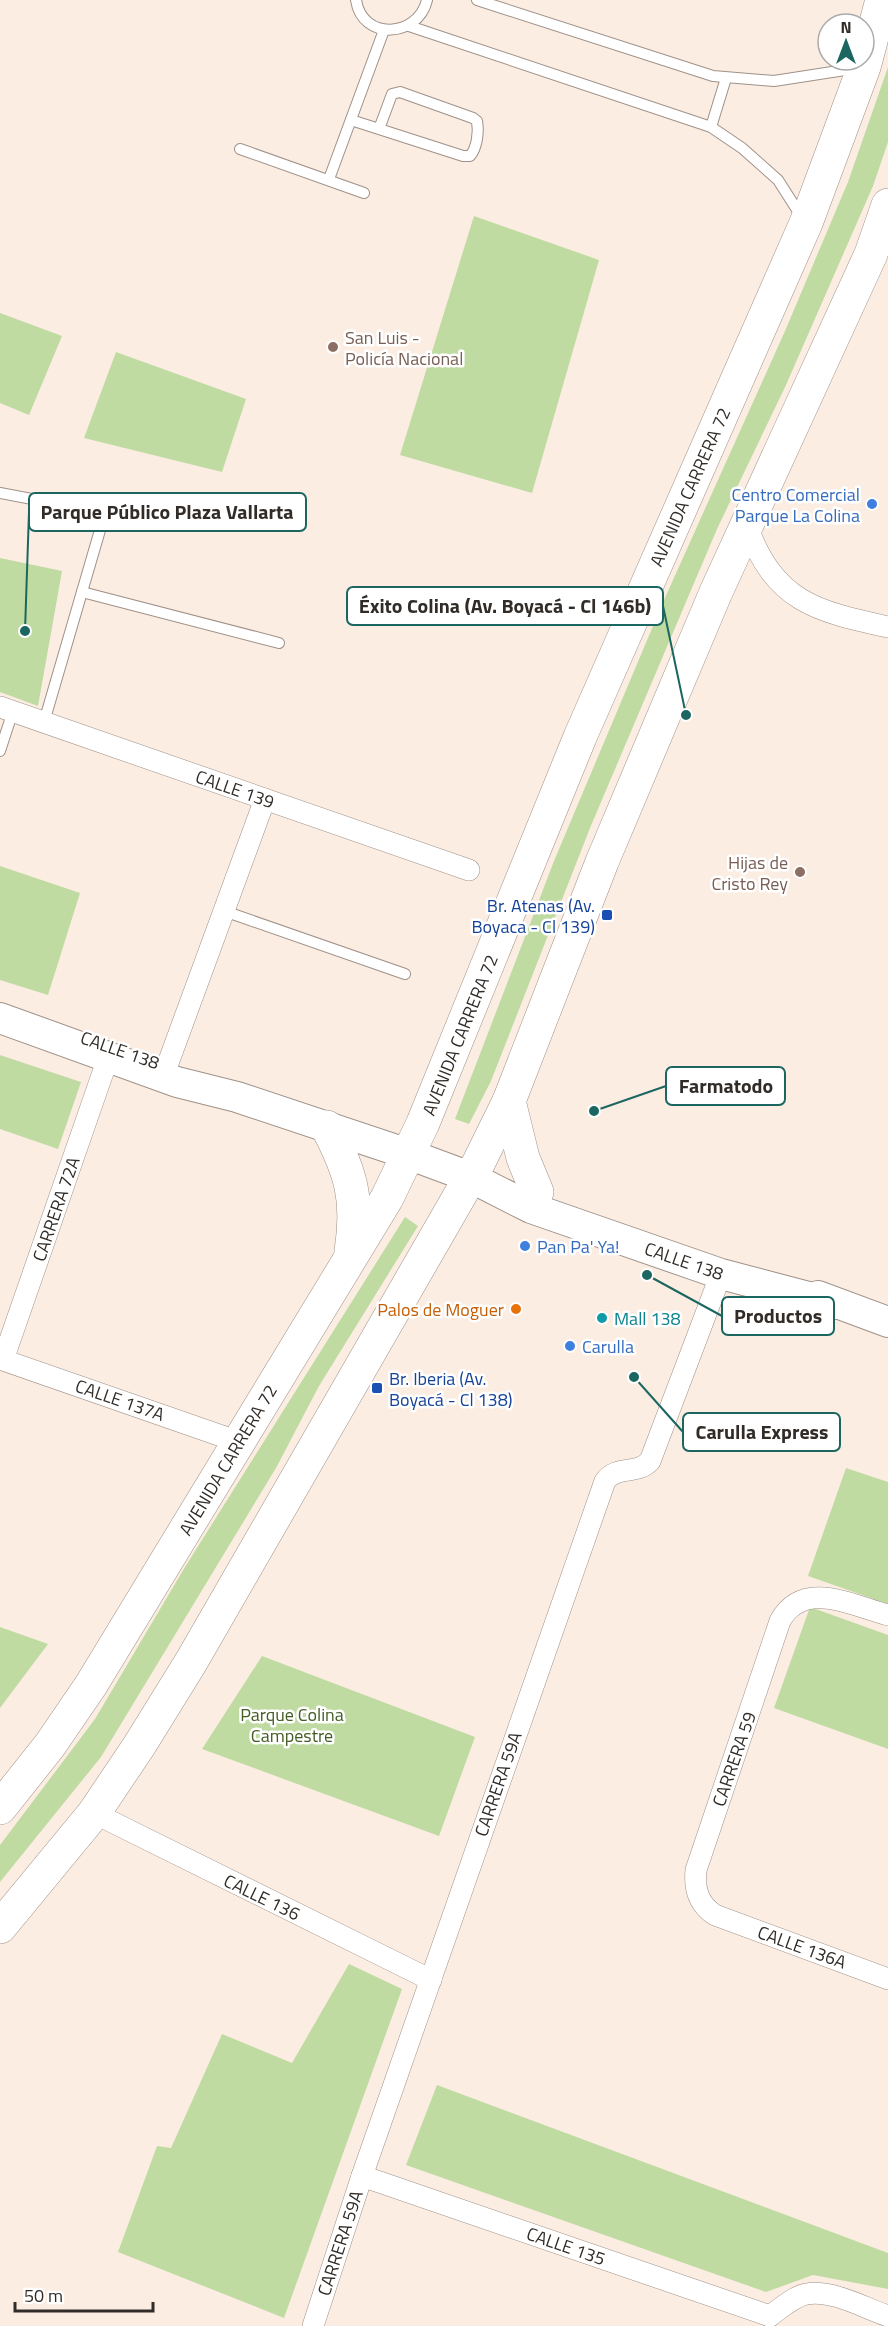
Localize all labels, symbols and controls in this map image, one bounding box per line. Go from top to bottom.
north arrow [816,12,876,72]
text: N [840,15,852,39]
place label: San Luis - Policía Nacional [345,324,463,372]
marker: San Luis - Policía Nacional [326,340,340,354]
street label: AVENIDA CARRERA 72 [643,403,737,571]
place label: Centro Comercial Parque La Colina [732,481,860,529]
callout: Parque Público Plaza Vallarta [29,493,306,531]
text: Parque Público Plaza Vallarta [41,496,293,527]
marker: Centro Comercial Parque La Colina [865,497,879,511]
callout: Éxito Colina (Av. Boyacá - Cl 146b) [347,587,663,625]
text: Éxito Colina (Av. Boyacá - Cl 146b) [359,590,651,621]
street label: CALLE 139 [192,763,278,815]
place label: Hijas de Cristo Rey [711,849,788,897]
marker: Hijas de Cristo Rey [793,865,807,879]
place label: Br. Atenas (Av. Boyaca - Cl 139) [471,892,595,940]
marker: Br. Atenas (Av. Boyaca - Cl 139) [600,908,614,922]
street label: AVENIDA CARRERA 72 [415,950,505,1120]
street label: CALLE 138 [77,1024,163,1076]
callout: Farmatodo [666,1067,785,1105]
text: Farmatodo [679,1070,773,1101]
street label: CARRERA 72A [25,1153,87,1265]
place label: Pan Pa' Ya! [537,1233,619,1260]
street label: CALLE 138 [641,1235,727,1287]
marker: Pan Pa' Ya! [518,1239,532,1253]
place label: Palos de Moguer [377,1296,504,1323]
callout: Productos [722,1297,834,1335]
text: Productos [734,1300,822,1331]
marker: Palos de Moguer [509,1302,523,1316]
place label: Mall 138 [614,1305,681,1332]
marker: Mall 138 [595,1311,609,1325]
place label: Carulla [582,1333,634,1360]
marker: Carulla [563,1339,577,1353]
place label: Br. Iberia (Av. Boyacá - Cl 138) [389,1365,513,1413]
street label: CALLE 137A [72,1372,168,1428]
street label: AVENIDA CARRERA 72 [172,1379,284,1541]
marker: Br. Iberia (Av. Boyacá - Cl 138) [370,1381,384,1395]
callout: Carulla Express [683,1413,840,1451]
text: Carulla Express [696,1416,828,1447]
park label: Parque Colina Campestre [240,1701,344,1749]
street label: CARRERA 59 [705,1708,763,1810]
street label: CARRERA 59A [467,1728,529,1840]
street label: CALLE 136 [219,1867,305,1927]
street label: CALLE 136A [754,1918,850,1976]
street label: CARRERA 59A [310,2187,370,2299]
street label: CALLE 135 [523,2220,609,2272]
scale bar [15,2275,153,2313]
text: 50 m [24,2282,63,2309]

